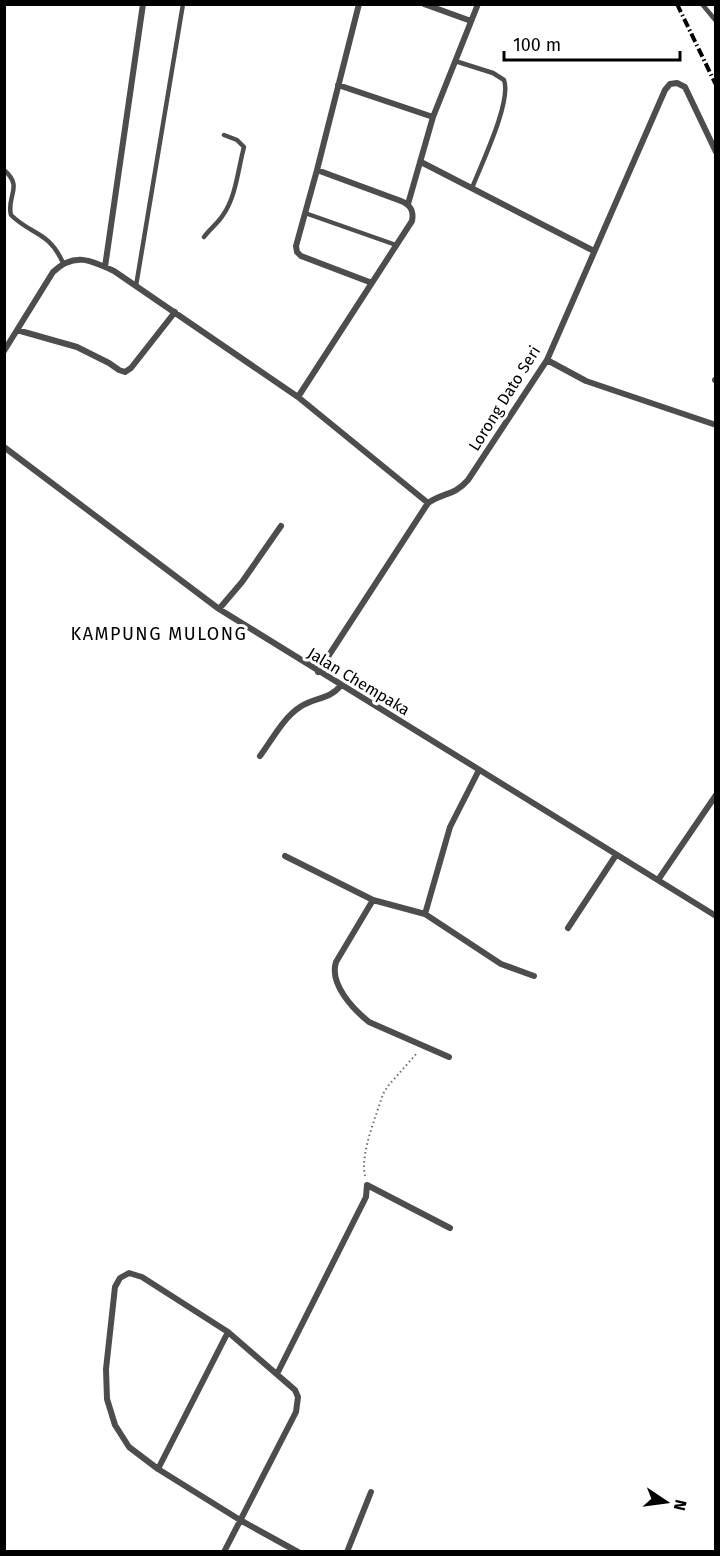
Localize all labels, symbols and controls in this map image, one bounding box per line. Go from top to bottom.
scale bar [504,24,680,62]
text: 100 m [513,34,561,56]
street label: Lorong Dato Seri [465,342,544,454]
district label: KAMPUNG MULONG [71,623,247,645]
street label: Jalan Chempaka [304,643,413,719]
north arrow [636,1472,696,1532]
text: N [670,1498,691,1513]

